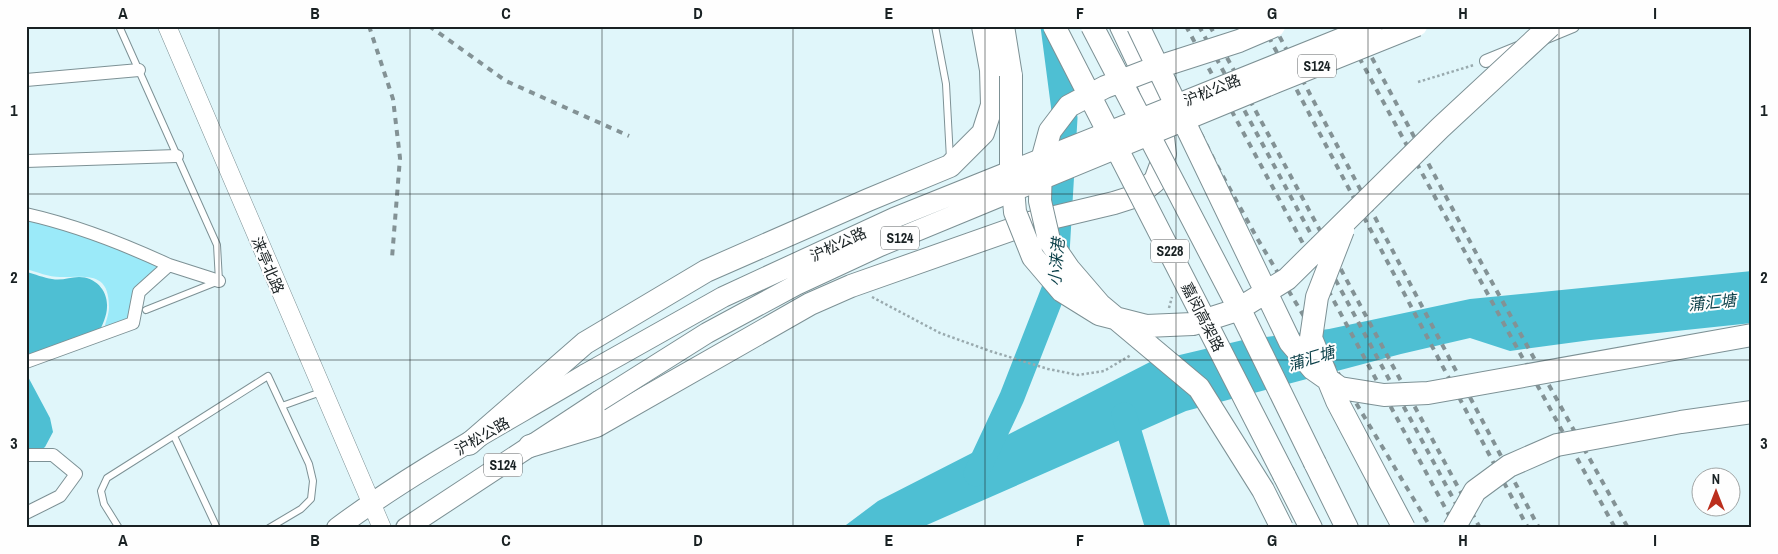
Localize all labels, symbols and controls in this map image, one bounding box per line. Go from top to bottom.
text: A [118,2,128,24]
text: B [310,2,320,24]
text: C [501,2,511,24]
text: D [693,2,703,24]
text: E [885,2,894,24]
text: F [1076,2,1084,24]
text: G [1267,2,1277,24]
text: H [1458,2,1468,24]
text: I [1653,2,1657,24]
road number: S124 [1298,54,1336,78]
street label: 沪松公路 [1180,69,1244,111]
text: 1 [10,99,18,121]
text: 1 [1760,99,1768,121]
street label: 沪松公路 [806,222,870,266]
road number: S124 [881,227,919,250]
street label: 涞亭北路 [247,233,289,297]
water label: 小涞港 [1043,235,1069,287]
road number: S228 [1151,240,1189,262]
text: 2 [10,266,18,288]
text: 2 [1760,266,1768,288]
street label: 嘉闵高架路 [1177,279,1229,355]
water label: 蒲汇塘 [1687,288,1740,315]
water label: 蒲汇塘 [1285,340,1340,376]
street label: 沪松公路 [451,412,513,460]
text: 3 [10,432,18,454]
text: 3 [1760,432,1768,454]
road number: S124 [484,454,522,476]
north arrow [1690,466,1740,516]
text: N [1712,470,1720,488]
text: A [118,529,128,551]
text: B [310,529,320,551]
text: C [501,529,511,551]
text: D [693,529,703,551]
text: E [885,529,894,551]
text: F [1076,529,1084,551]
text: G [1267,529,1277,551]
text: H [1458,529,1468,551]
text: I [1653,529,1657,551]

